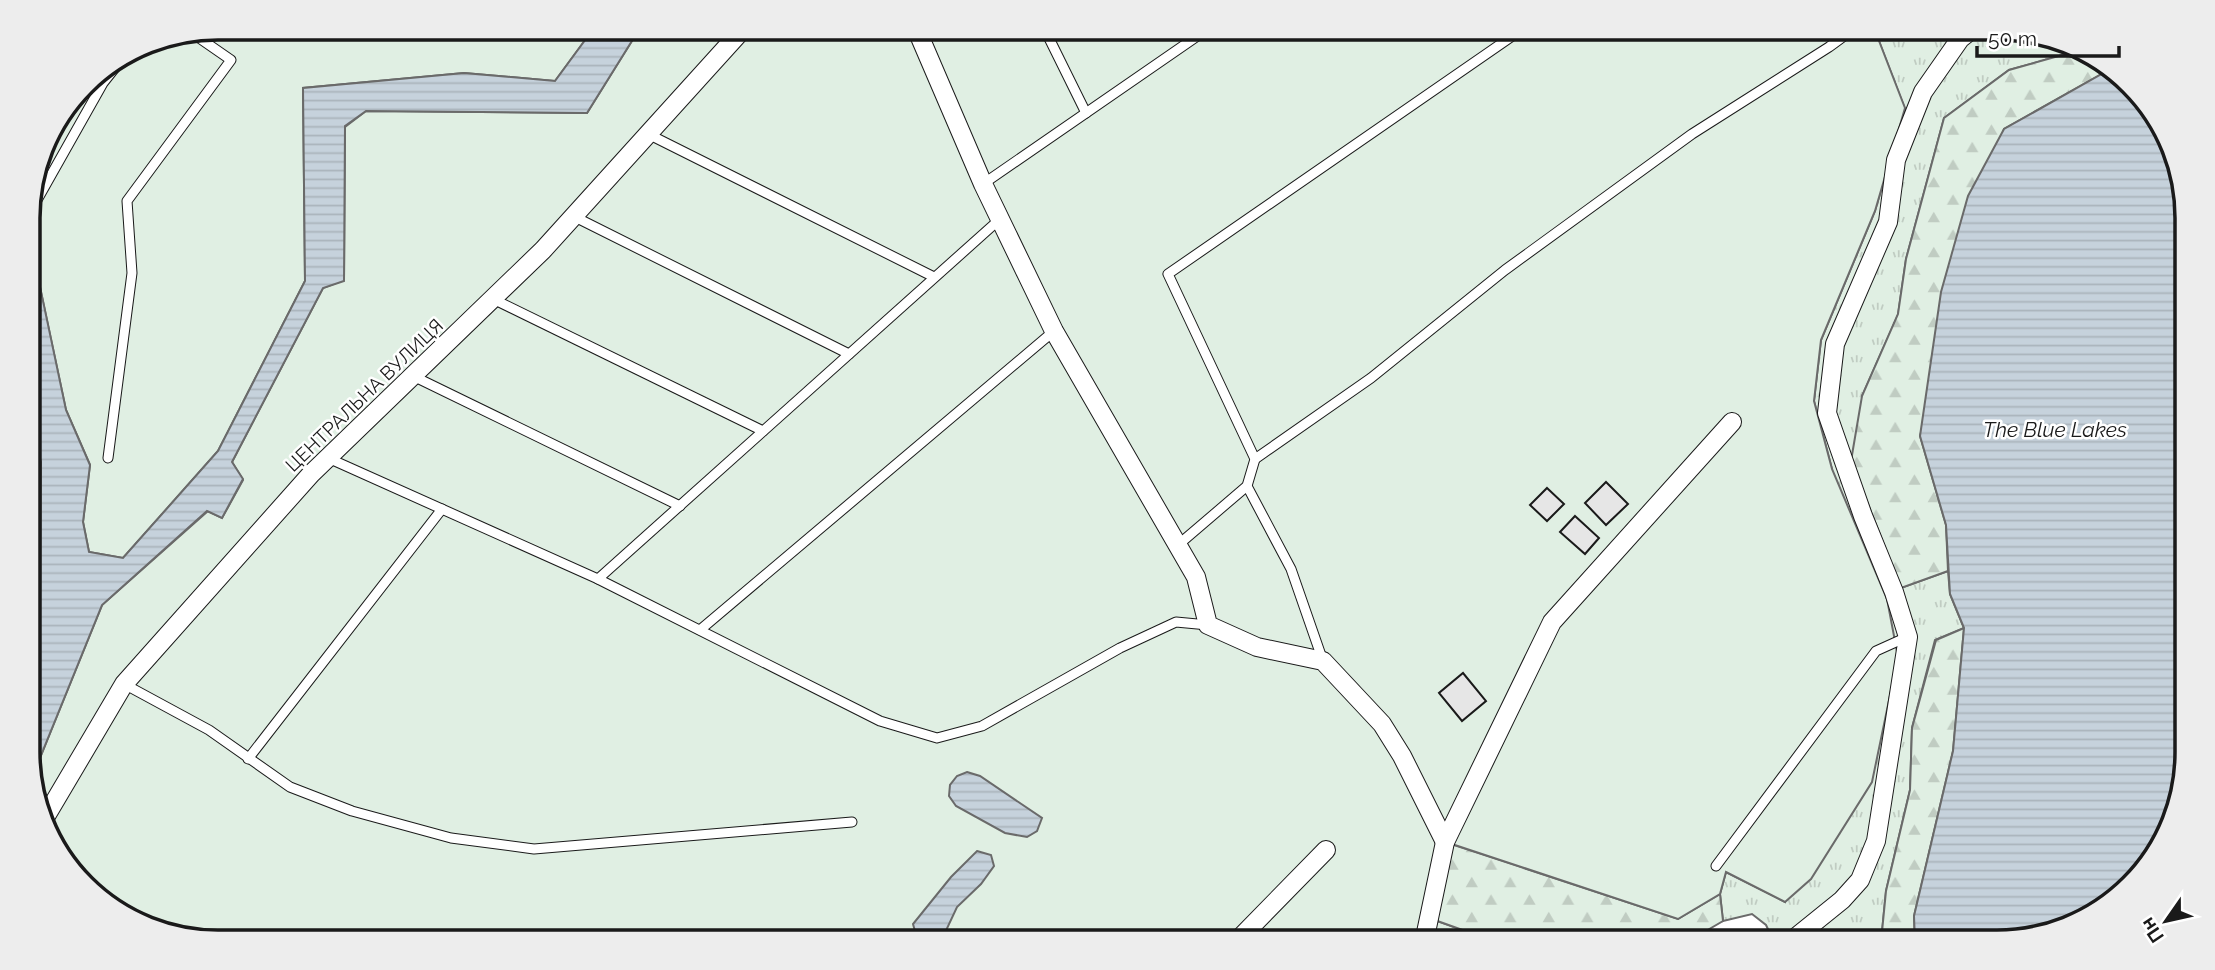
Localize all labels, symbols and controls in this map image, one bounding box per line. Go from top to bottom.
scale bar [1977,14,2119,58]
text: 50 m [1988,26,2037,51]
street label: ЦЕНТРАЛЬНА ВУЛИЦЯ [281,314,447,476]
water label: The Blue Lakes [1983,417,2127,442]
north arrow [2131,886,2201,956]
text: Пн [2136,914,2168,947]

